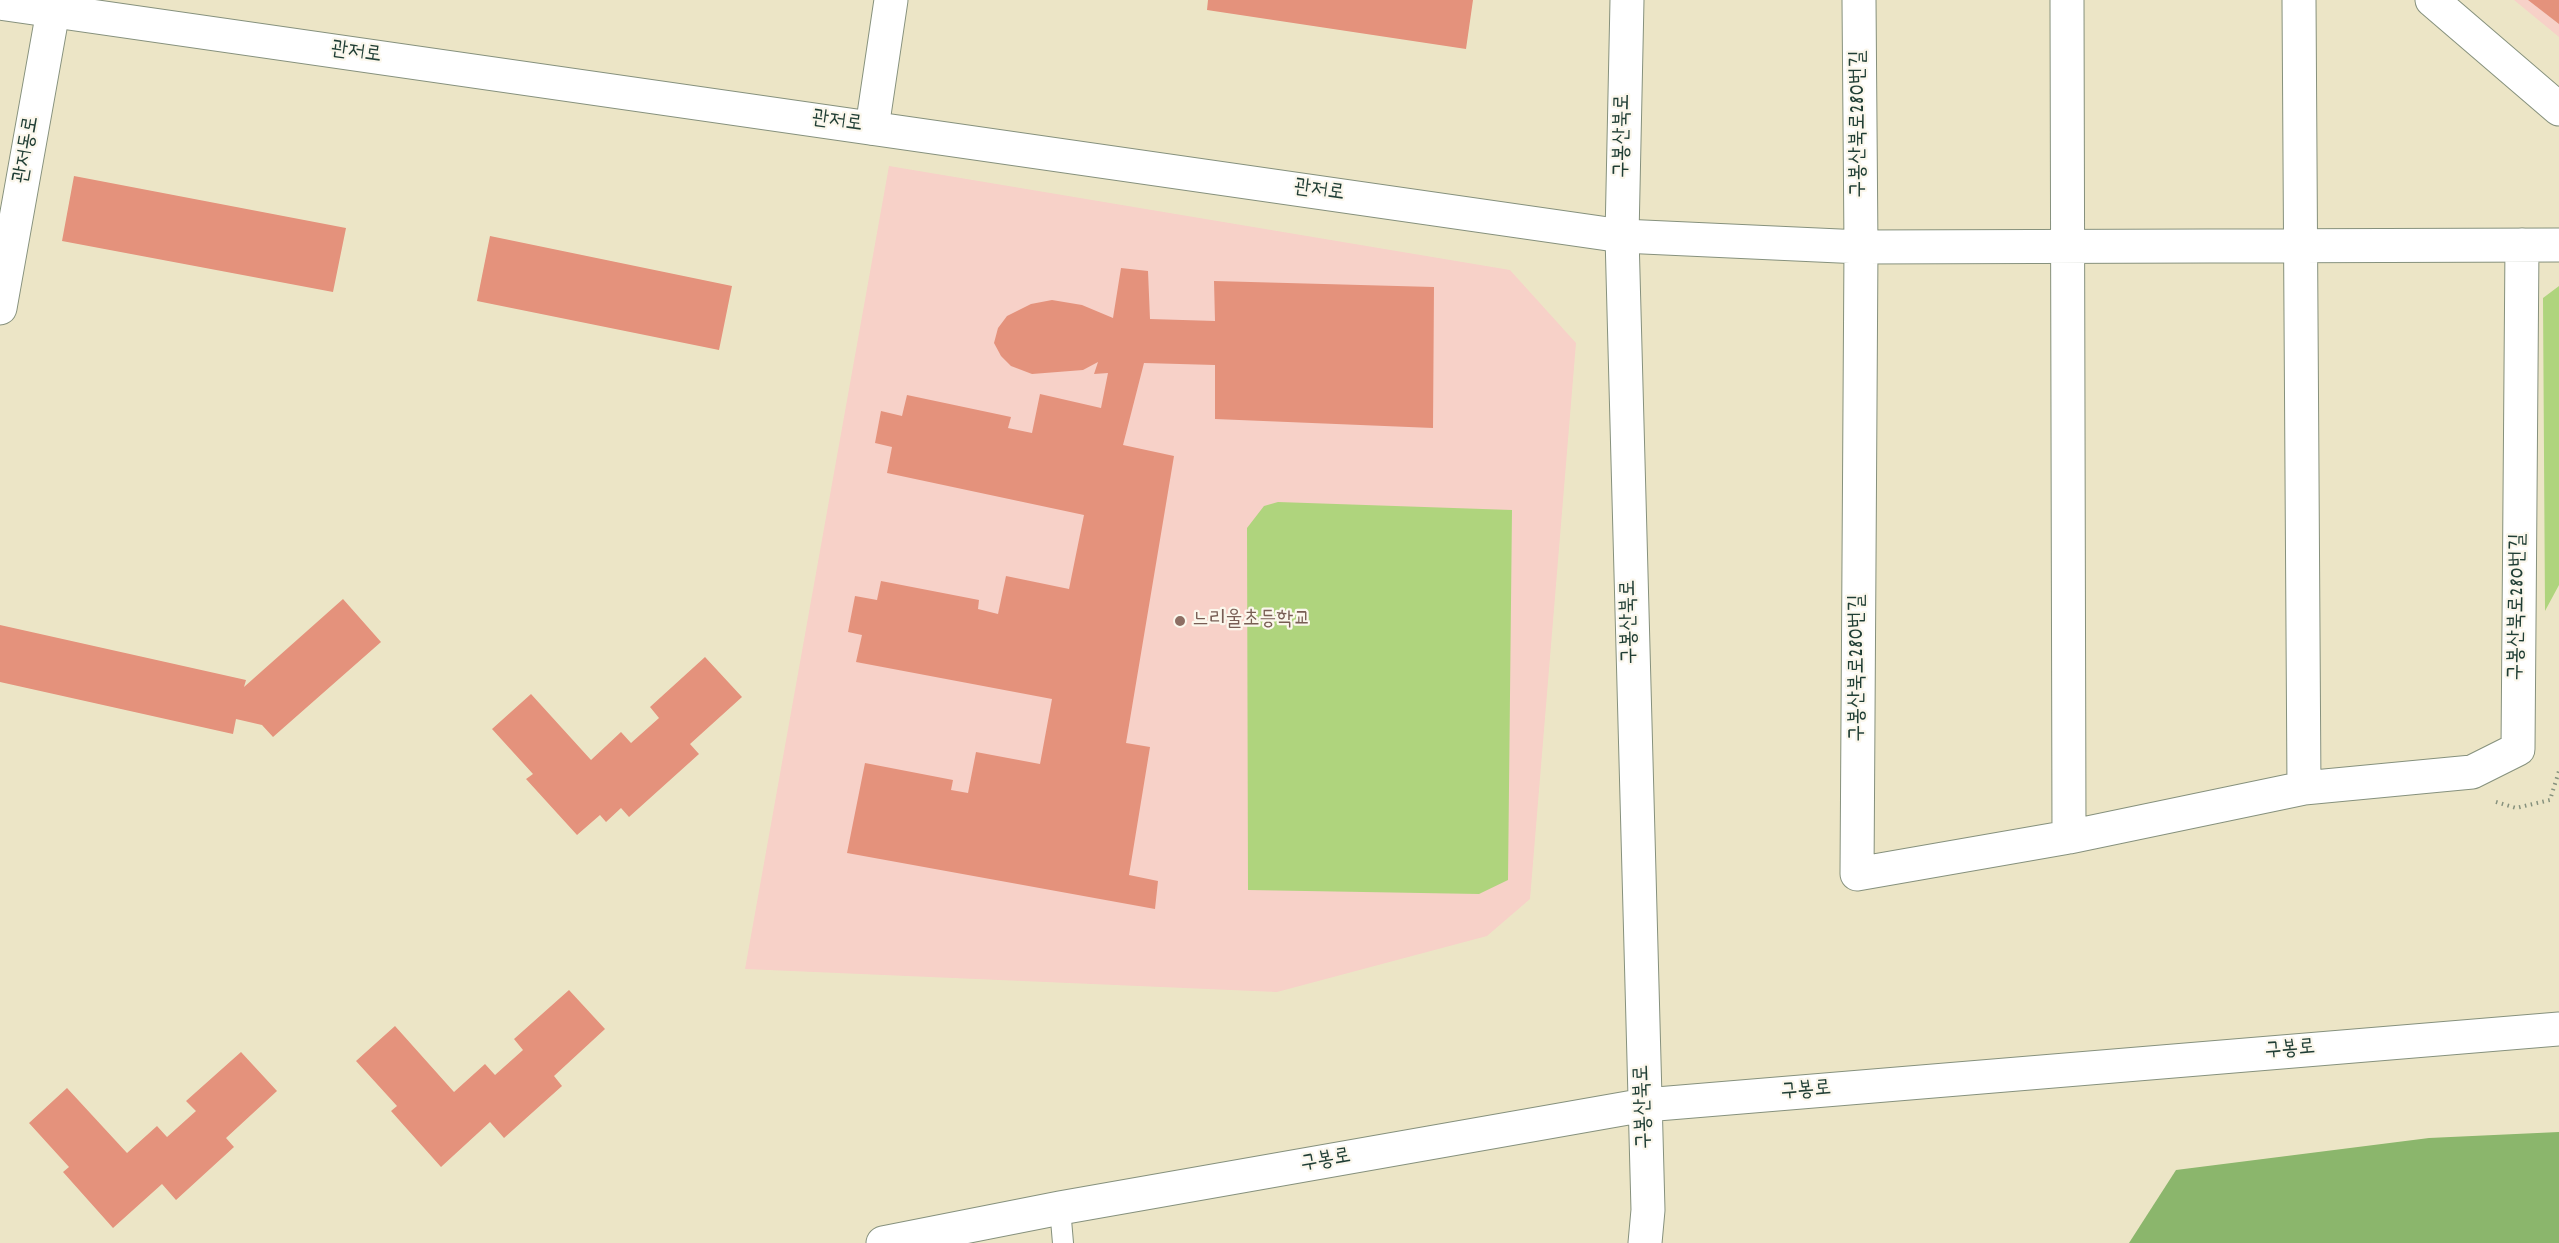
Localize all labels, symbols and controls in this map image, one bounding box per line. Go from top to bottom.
street label: 관저로 [329,38,383,70]
street label: 구봉산북로280번길 [1847,50,1873,198]
street label: 구봉산북로 [1611,94,1637,178]
street label: 관저로 [810,107,864,139]
street label: 관저동로 [10,115,46,185]
street label: 관저로 [1292,176,1346,208]
street label: 구봉산북로280번길 [2505,533,2533,681]
street label: 구봉산북로 [1618,580,1644,664]
street label: 구봉산북로280번길 [1846,594,1872,742]
place label: 느리울초등학교 [1192,608,1310,634]
marker: 느리울초등학교 [1173,614,1187,628]
street label: 구봉로 [2264,1036,2316,1066]
street label: 구봉산북로 [1631,1064,1659,1150]
street label: 구봉로 [1780,1077,1832,1107]
street label: 구봉로 [1299,1145,1353,1179]

